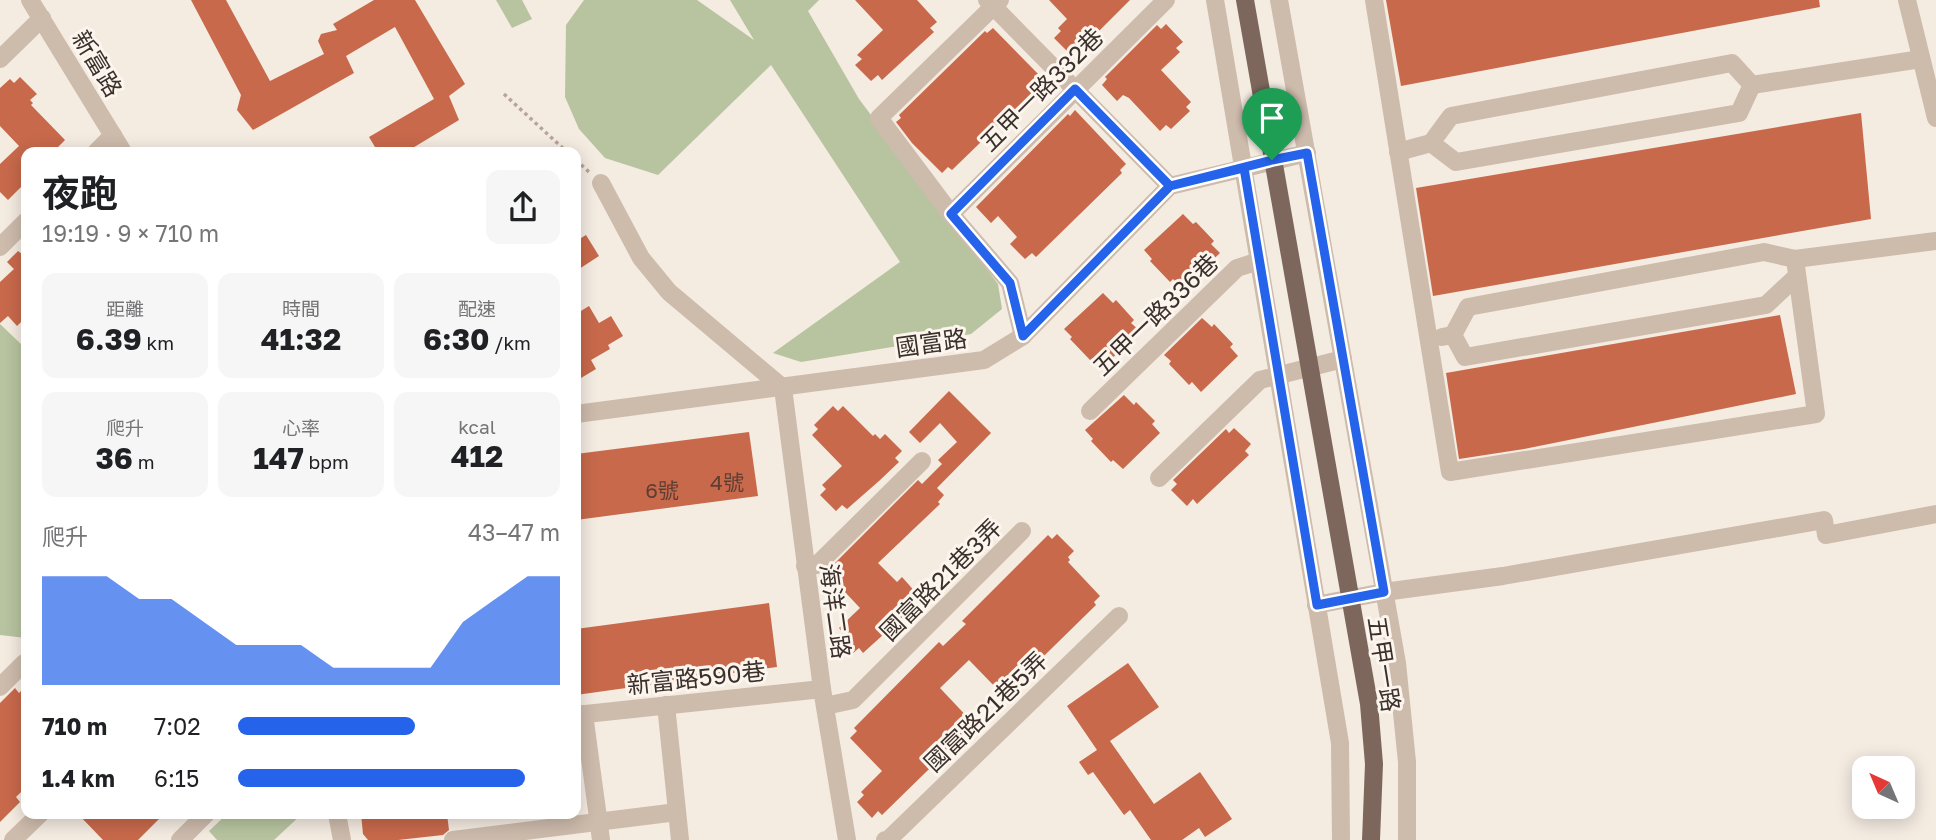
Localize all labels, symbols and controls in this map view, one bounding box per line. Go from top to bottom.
street label: 五甲一路332巷 [973,21,1109,157]
street label: 新富路 [67,25,129,101]
pin [1242,88,1302,160]
icon: arrive [1253,99,1291,137]
text: 夜跑 [42,170,118,215]
button: share [486,170,560,244]
text: 19:19 · 9 × 710 m [42,219,219,247]
street label: 五甲一路336巷 [1086,247,1224,381]
text: 距離 [106,297,144,320]
text: 時間 [282,297,320,320]
text: 配速 [458,297,496,320]
text: 6.39 [76,321,142,357]
text: 41:32 [261,321,341,357]
text: 6:30 [423,321,490,357]
street label: 國富路 [893,323,969,361]
text: km [142,331,174,354]
text: /km [490,331,531,354]
text: kcal [458,415,496,438]
text: 爬升 [106,416,144,439]
text: 心率 [282,416,320,439]
text: 412 [451,438,503,474]
text: 36 [96,440,133,476]
text: 147 [253,440,304,476]
text: m [133,450,154,473]
text: bpm [304,450,349,473]
house number: 4號 [710,469,744,495]
house number: 6號 [645,477,679,503]
street label: 國富路21巷3弄 [873,512,1007,646]
text: 43–47 m [468,518,560,546]
text: 爬升 [42,522,88,550]
street label: 海洋二路 [815,561,857,661]
street label: 五甲一路 [1363,614,1407,714]
street label: 國富路21巷5弄 [918,645,1052,777]
street label: 新富路590巷 [625,655,767,699]
text: 710 m [42,712,107,740]
text: 7:02 [154,712,201,740]
north arrow [1852,756,1914,819]
map controls [1852,756,1915,819]
text: 1.4 km [42,764,115,792]
text: 6:15 [154,764,199,792]

